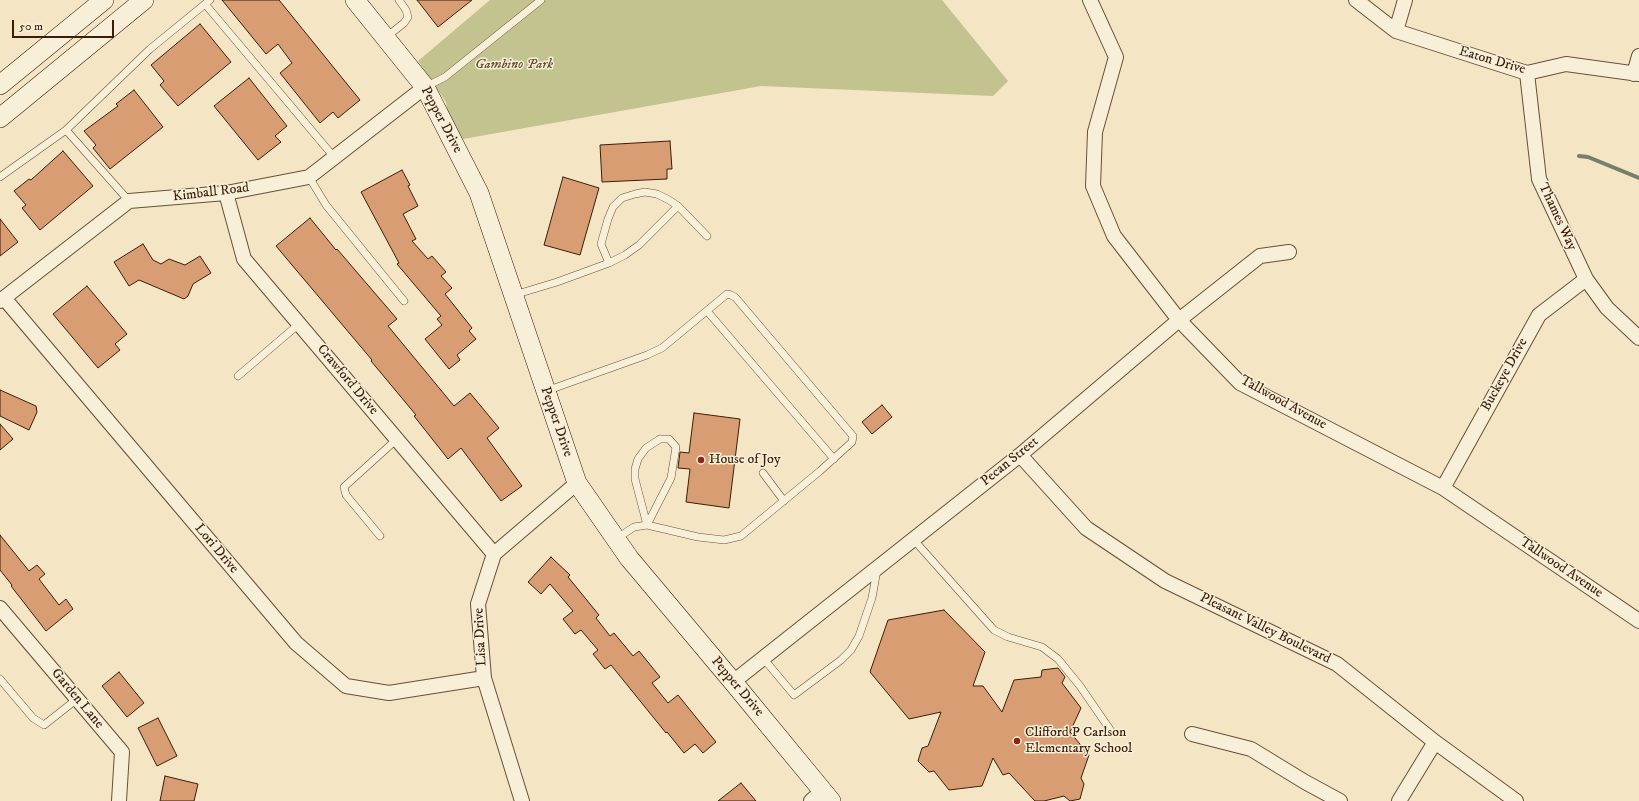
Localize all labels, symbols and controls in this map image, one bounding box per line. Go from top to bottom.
scale bar [14,12,116,38]
text: 50 m [19,19,43,34]
street label: Eaton Drive [1457,43,1527,79]
park label: Gambino Park [475,57,553,73]
street label: Pepper Drive [416,84,466,156]
street label: Kimball Road [172,180,250,206]
street label: Thames Way [1534,181,1580,253]
street label: Buckeye Drive [1478,336,1532,414]
street label: Crawford Drive [313,341,381,419]
street label: Tallwood Avenue [1237,372,1329,434]
street label: Pepper Drive [536,385,576,459]
street label: Pecan Street [978,434,1042,490]
place label: House of Joy [709,452,781,468]
marker: House of Joy [696,455,706,465]
street label: Lori Drive [190,521,242,577]
street label: Tallwood Avenue [1516,534,1606,602]
street label: Pleasant Valley Boulevard [1197,590,1333,668]
street label: Lisa Drive [471,607,491,667]
street label: Pepper Drive [707,654,767,720]
street label: Garden Lane [47,666,107,732]
place label: Clifford P Carlson Elementary School [1025,725,1132,758]
marker: Clifford P Carlson Elementary School [1012,736,1022,746]

